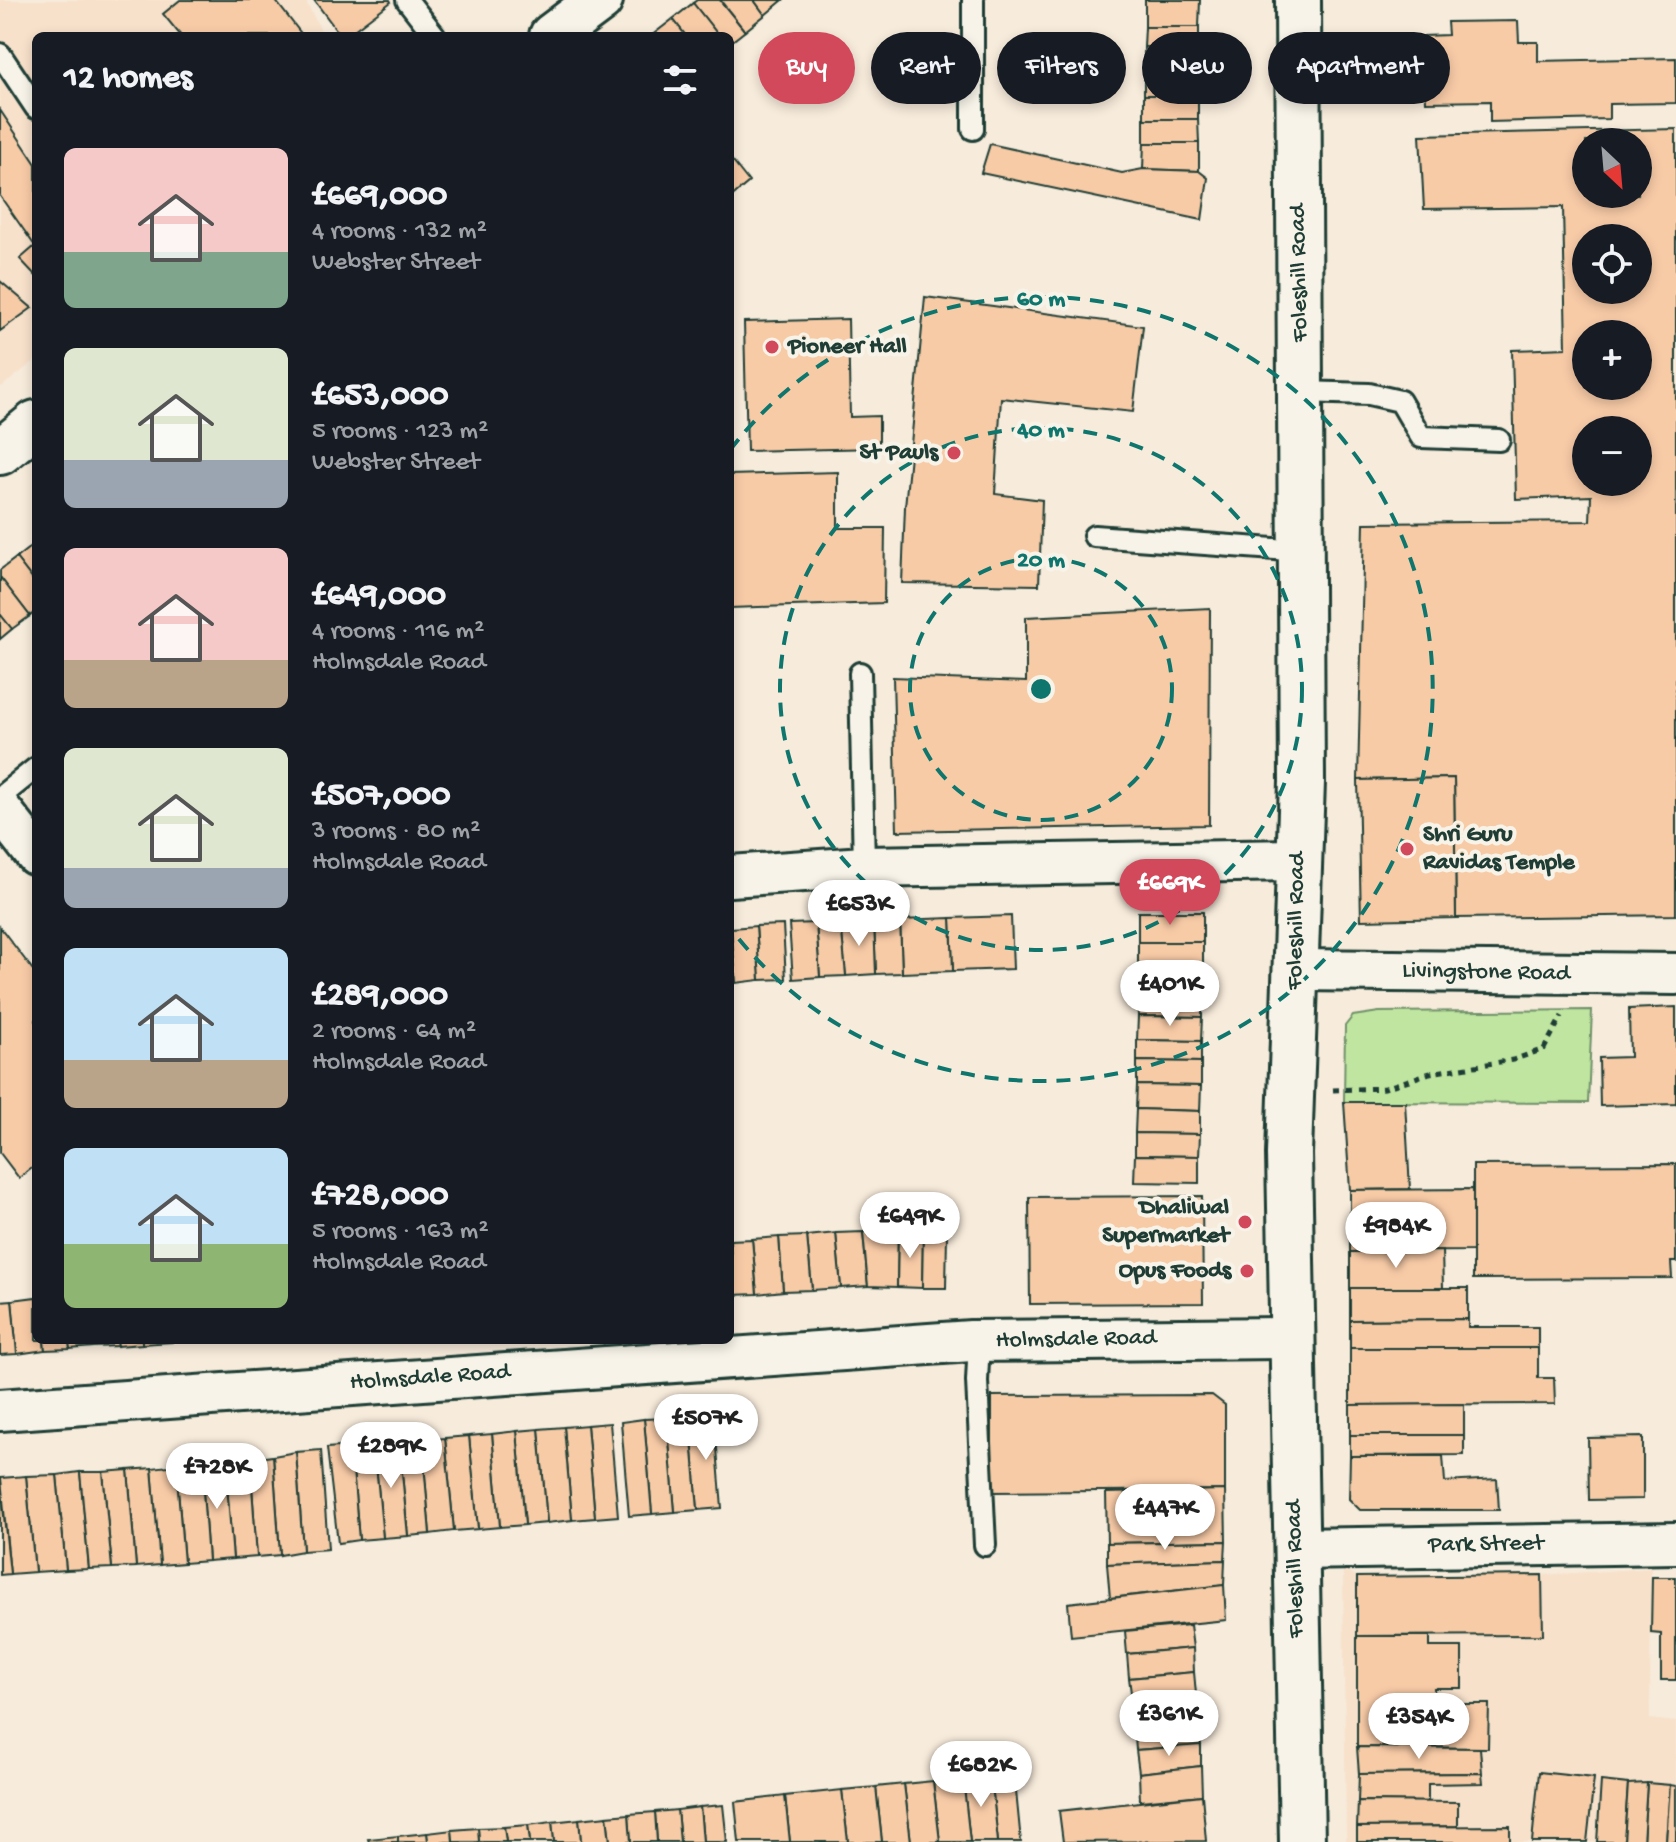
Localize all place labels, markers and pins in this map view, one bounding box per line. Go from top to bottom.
place label: Pioneer Hall [786,333,907,362]
marker: Pioneer Hall [763,338,781,356]
place label: St Pauls [859,439,939,468]
marker: St Pauls [945,444,963,462]
centre of rings [1027,675,1055,703]
place label: Shri Guru Ravidas Temple [1422,821,1576,878]
marker: Shri Guru Ravidas Temple [1398,840,1416,858]
pin: £669K [1114,859,1226,927]
pin: £653K [803,880,915,948]
pin: £401K [1114,960,1226,1028]
pin: £649K [854,1192,966,1260]
place label: Dhaliwal Supermarket [1102,1194,1231,1251]
pin: £984K [1340,1202,1452,1270]
marker: Dhaliwal Supermarket [1236,1213,1254,1231]
place label: Opus Foods [1119,1257,1232,1286]
marker: Opus Foods [1238,1262,1256,1280]
pin: £507K [650,1394,762,1462]
pin: £289K [335,1422,447,1490]
pin: £728K [161,1443,273,1511]
pin: £447K [1109,1484,1221,1552]
pin: £361K [1113,1690,1225,1758]
pin: £354K [1363,1693,1475,1761]
pin: £682K [925,1741,1037,1809]

